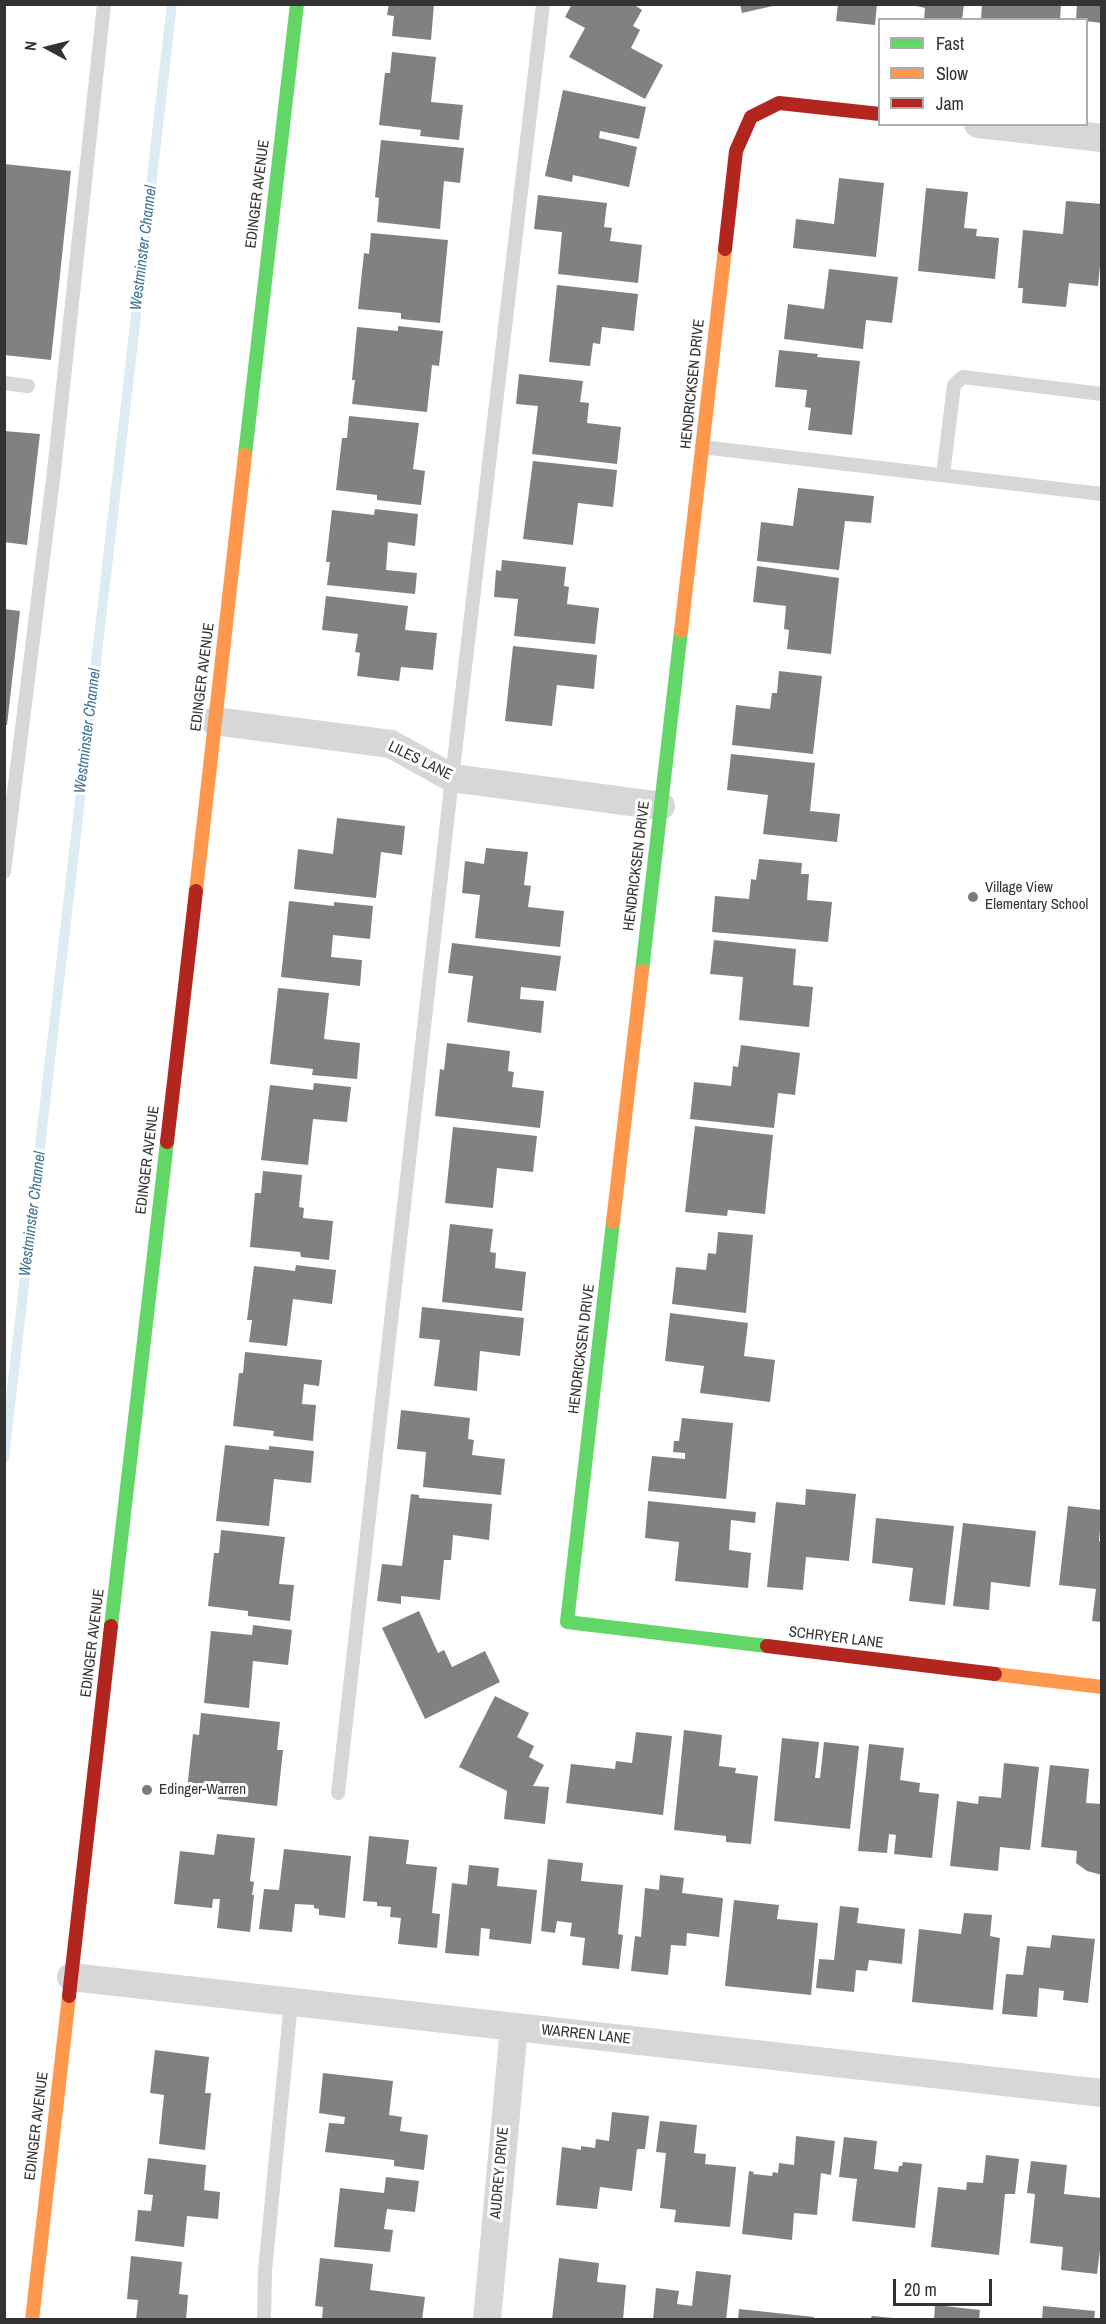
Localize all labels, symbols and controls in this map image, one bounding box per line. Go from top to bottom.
north arrow [18,18,78,78]
legend [878,18,1088,126]
text: Fast [936,31,964,56]
text: N [19,40,42,52]
text: Slow [936,61,968,86]
text: Jam [936,91,964,116]
street label: EDINGER AVENUE [242,139,274,249]
water label: Westminster Channel [127,184,161,312]
street label: HENDRICKSEN DRIVE [677,318,709,450]
street label: EDINGER AVENUE [187,622,219,732]
water label: Westminster Channel [71,667,105,795]
street label: LILES LANE [385,738,455,784]
street label: HENDRICKSEN DRIVE [620,800,654,932]
place label: Village View Elementary School [985,879,1088,914]
marker: Village View Elementary School [966,890,980,904]
street label: EDINGER AVENUE [132,1105,164,1215]
water label: Westminster Channel [16,1150,50,1278]
street label: HENDRICKSEN DRIVE [565,1283,599,1415]
street label: EDINGER AVENUE [77,1588,109,1698]
street label: SCHRYER LANE [788,1623,884,1653]
place label: Edinger-Warren [159,1781,246,1799]
marker: Edinger-Warren [140,1783,154,1797]
street label: WARREN LANE [540,2021,632,2049]
street label: EDINGER AVENUE [21,2071,53,2181]
street label: AUDREY DRIVE [487,2126,513,2220]
scale bar [896,2267,995,2305]
text: 20 m [904,2277,937,2302]

